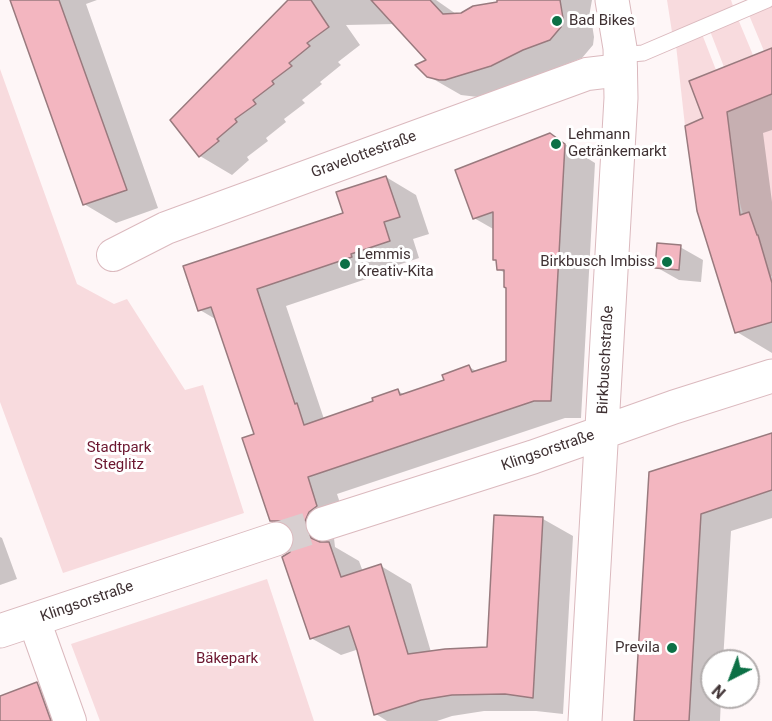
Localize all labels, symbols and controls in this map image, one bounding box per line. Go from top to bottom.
place label: Bad Bikes [569,12,635,30]
marker: Bad Bikes [550,14,564,28]
place label: Lehmann Getränkemarkt [568,126,667,161]
street label: Gravelottestraße [309,128,419,182]
marker: Lehmann Getränkemarkt [549,137,563,151]
place label: Lemmis Kreativ-Kita [357,246,434,281]
place label: Birkbusch Imbiss [540,253,655,271]
marker: Birkbusch Imbiss [660,255,674,269]
marker: Lemmis Kreativ-Kita [338,257,352,271]
street label: Birkbuschstraße [594,305,618,415]
street label: Klingsorstraße [499,427,597,475]
park label: Stadtpark Steglitz [87,439,151,474]
street label: Klingsorstraße [38,578,136,626]
place label: Previla [615,639,660,657]
marker: Previla [665,641,679,655]
north arrow [700,649,760,709]
park label: Bäkepark [196,650,258,668]
text: N [708,680,730,702]

